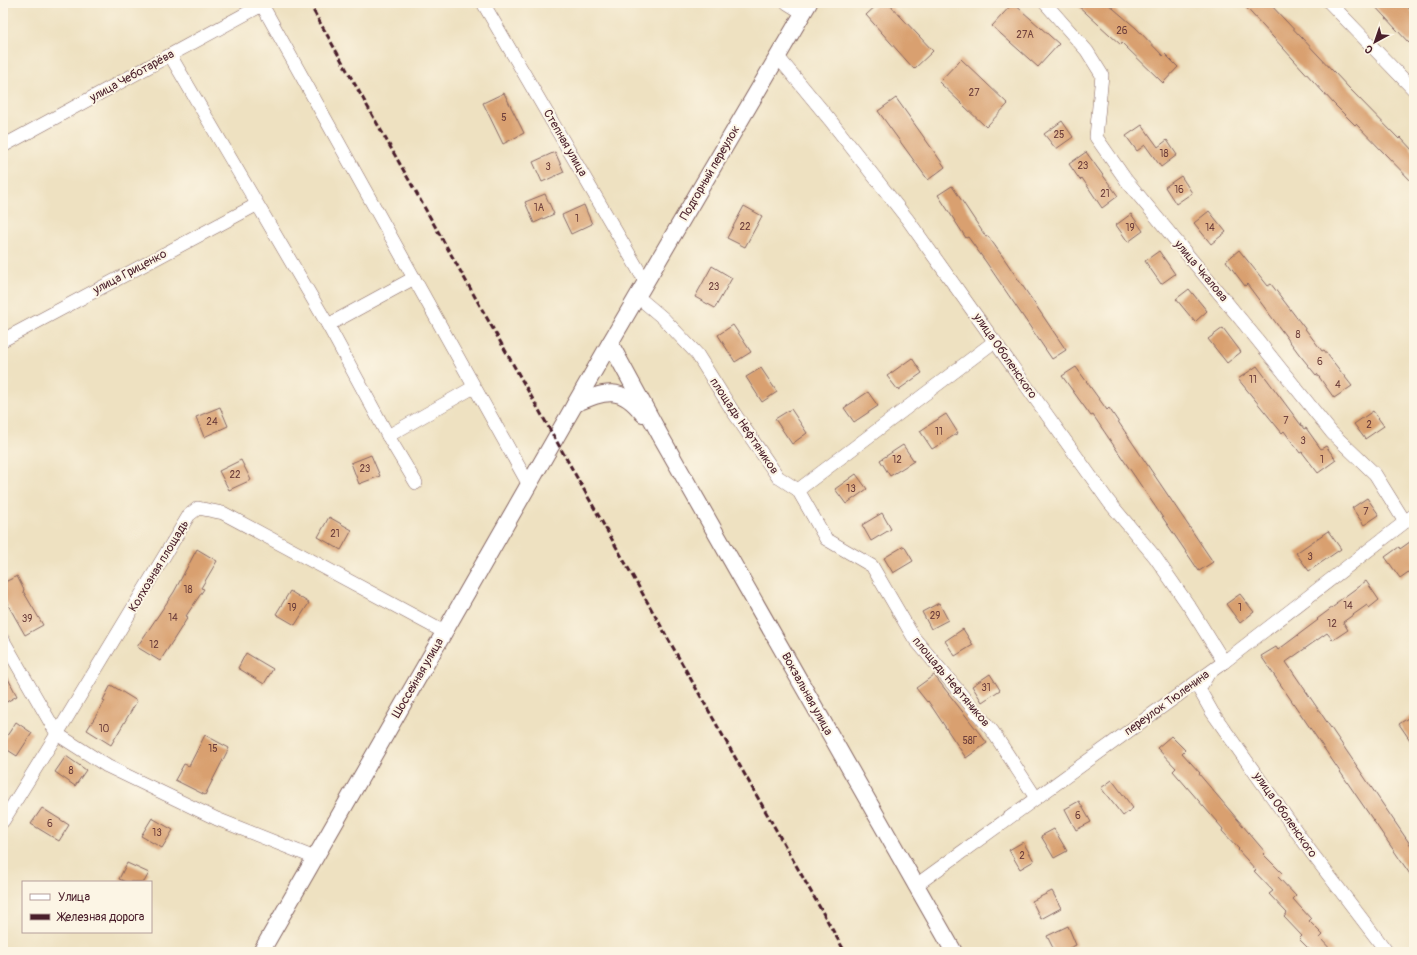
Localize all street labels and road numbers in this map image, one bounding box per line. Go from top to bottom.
street label: улица Чеботарёва [86,46,177,106]
street label: Степная улица [540,107,590,180]
street label: Подгорный переулок [677,123,743,223]
street label: улица Чкалова [1170,236,1231,305]
street label: улица Гриценко [90,246,170,298]
street label: улица Оболенского [969,310,1040,402]
street label: площадь Нефтяников [706,375,782,477]
street label: Колхозная площадь [126,517,192,615]
street label: площадь Нефтяников [909,634,993,730]
street label: Шоссейная улица [389,635,447,721]
street label: Вокзальная улица [778,650,836,738]
street label: переулок Тюленина [1122,667,1213,739]
street label: улица Оболенского [1249,769,1320,861]

